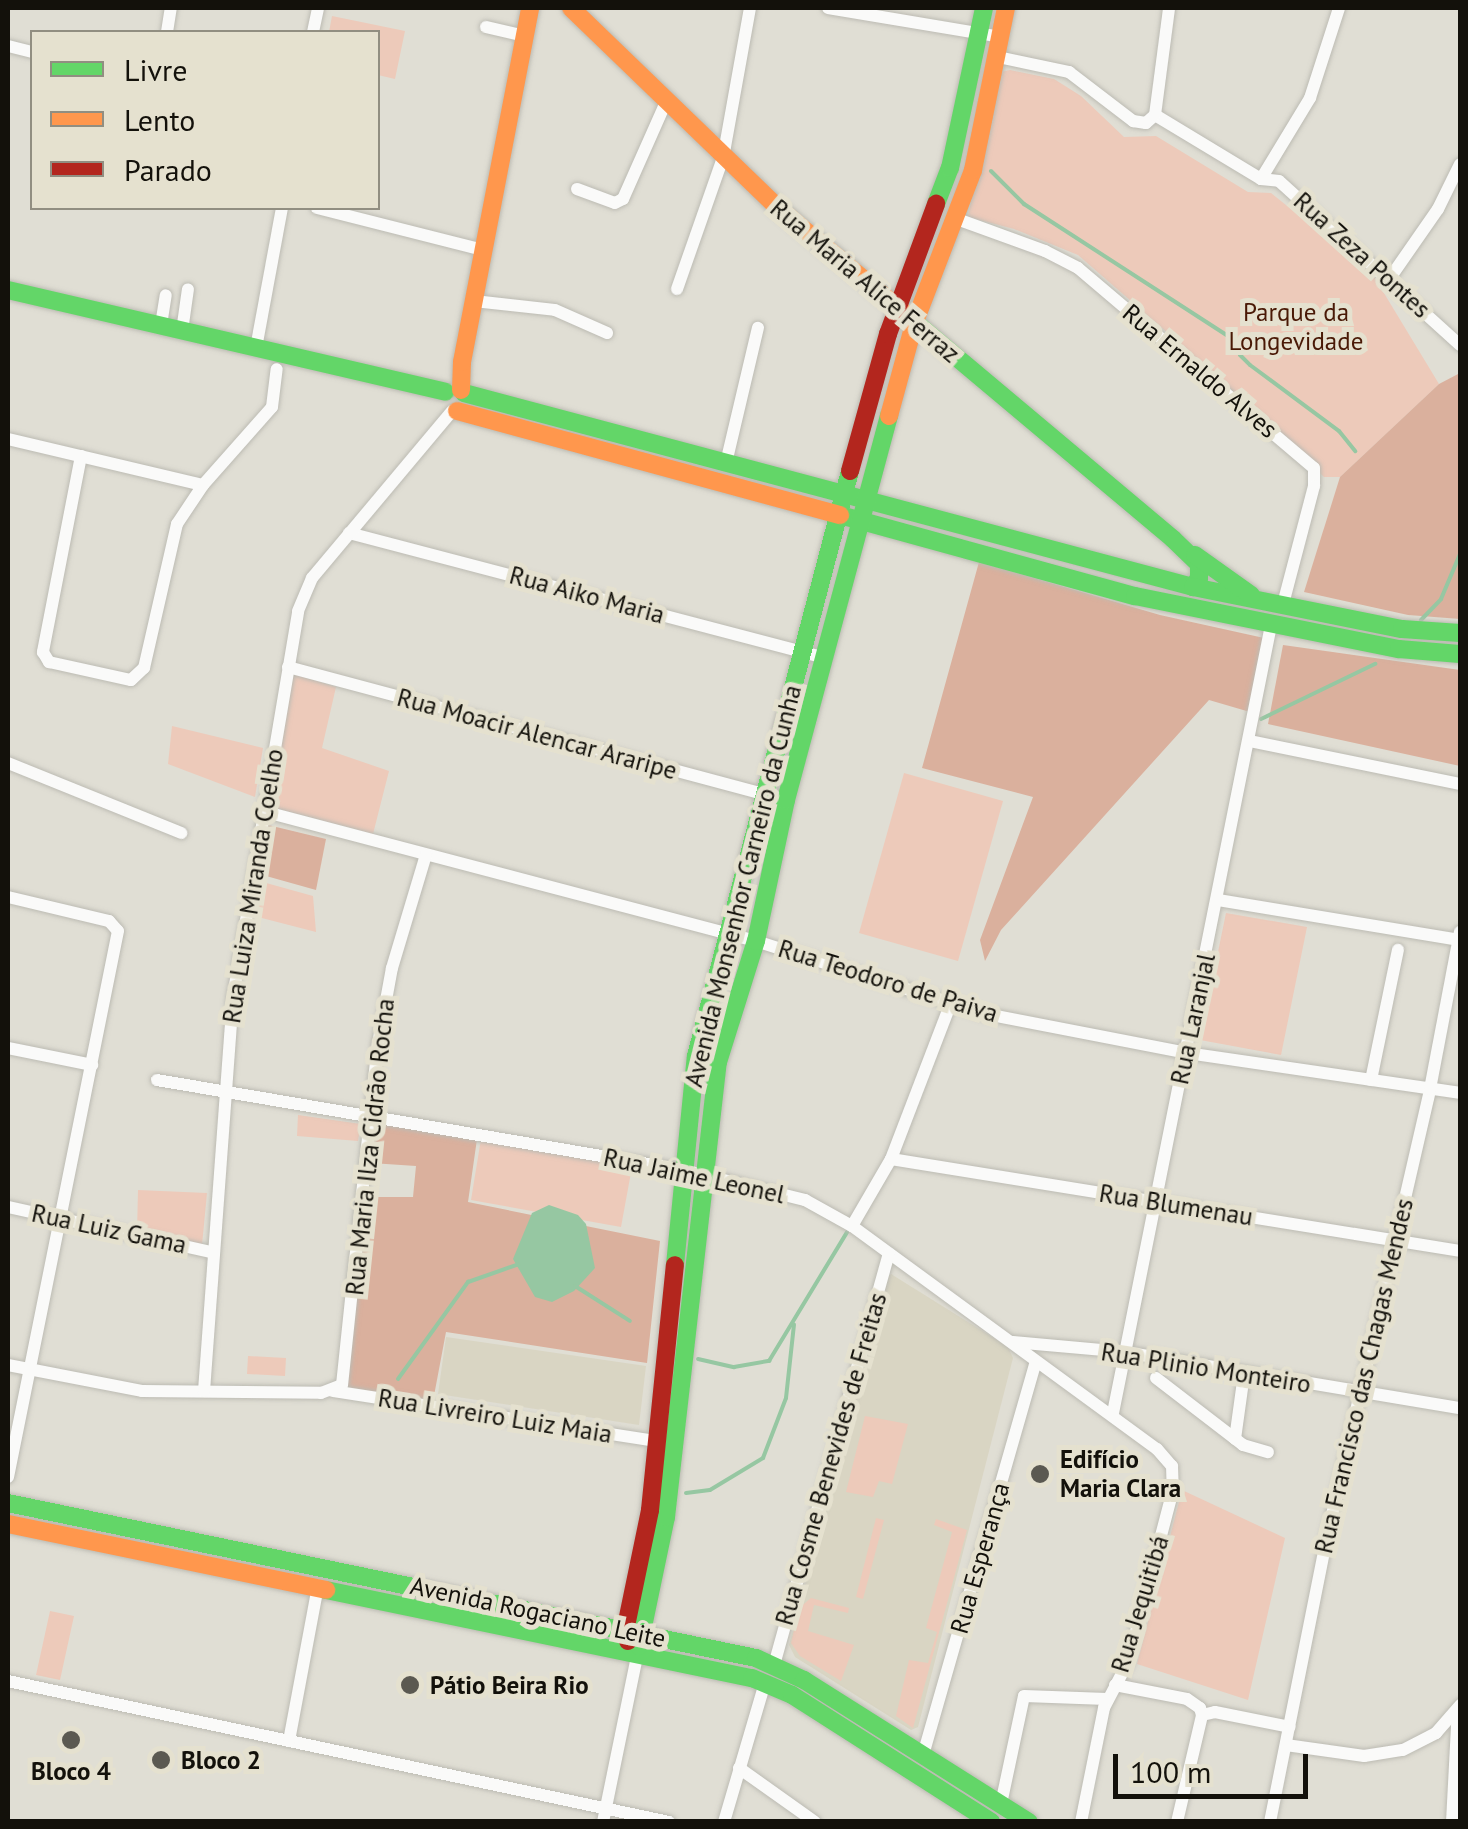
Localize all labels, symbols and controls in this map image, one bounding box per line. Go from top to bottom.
legend [30,30,380,210]
text: Livre [124,50,187,89]
text: Lento [124,100,195,139]
text: Parado [124,150,212,189]
street label: Rua Zeza Pontes [1287,186,1437,324]
street label: Rua Maria Alice Ferraz [764,193,966,369]
street label: Rua Ernaldo Alves [1116,298,1284,444]
park label: Parque da Longevidade [1229,298,1363,357]
street label: Rua Aiko Maria [506,560,668,630]
street label: Rua Moacir Alencar Araripe [393,682,681,786]
street label: Avenida Monsenhor Carneiro da Cunha [678,682,808,1090]
street label: Rua Luiza Miranda Coelho [216,747,290,1025]
street label: Rua Teodoro de Paiva [774,933,1002,1029]
street label: Rua Laranjal [1165,951,1221,1087]
street label: Rua Maria Ilza Cidrão Rocha [339,997,401,1297]
street label: Rua Jaime Leonel [601,1142,787,1210]
street label: Rua Blumenau [1097,1178,1255,1232]
street label: Rua Francisco das Chagas Mendes [1309,1196,1419,1556]
street label: Rua Luiz Gama [29,1198,189,1260]
street label: Rua Cosme Benevides de Freitas [769,1289,893,1629]
street label: Rua Plinio Monteiro [1099,1337,1313,1399]
street label: Rua Livreiro Luiz Maia [376,1383,614,1449]
place label: Edifício Maria Clara [1060,1445,1182,1504]
marker: Edifício Maria Clara [1029,1463,1051,1485]
street label: Rua Esperança [944,1479,1016,1637]
street label: Rua Jequitibá [1105,1532,1175,1676]
street label: Avenida Rogaciano Leite [408,1570,668,1654]
place label: Pátio Beira Rio [430,1670,589,1700]
marker: Pátio Beira Rio [399,1674,421,1696]
marker: Bloco 4 [60,1729,82,1751]
scale bar [1118,1734,1313,1796]
place label: Bloco 2 [181,1745,261,1775]
marker: Bloco 2 [150,1749,172,1771]
text: 100 m [1130,1752,1211,1791]
place label: Bloco 4 [31,1756,111,1786]

